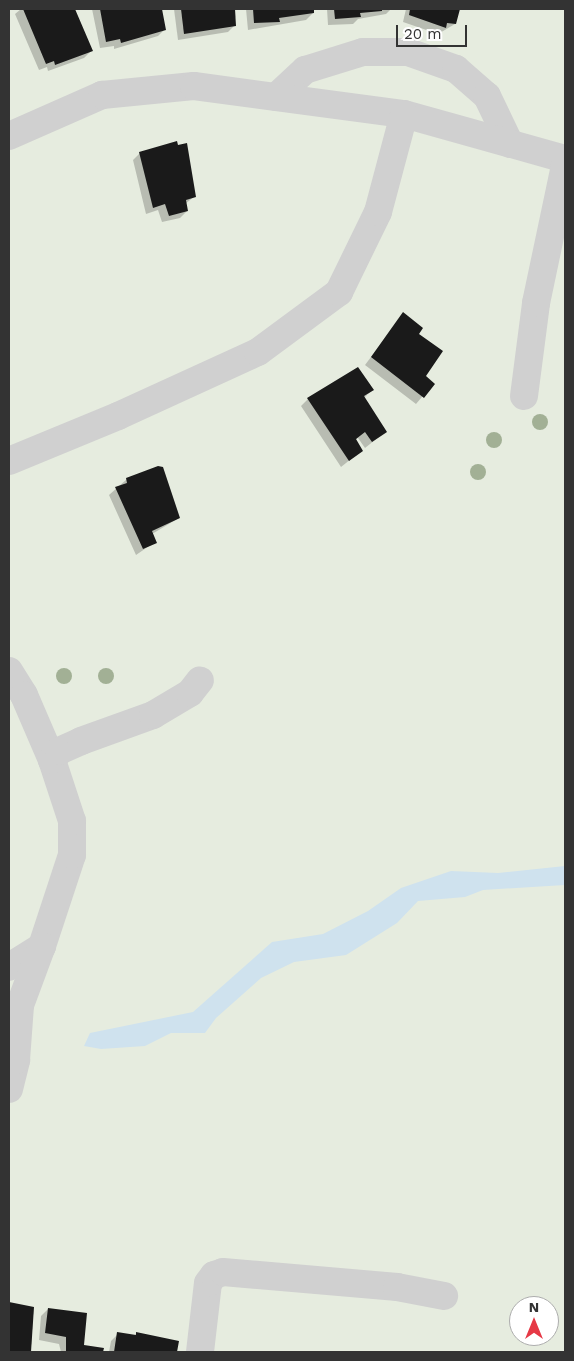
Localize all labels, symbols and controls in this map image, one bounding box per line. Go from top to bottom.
scale bar [399,15,470,47]
text: 20 m [404,25,442,43]
north arrow [509,1296,559,1346]
text: N [529,1299,539,1315]

